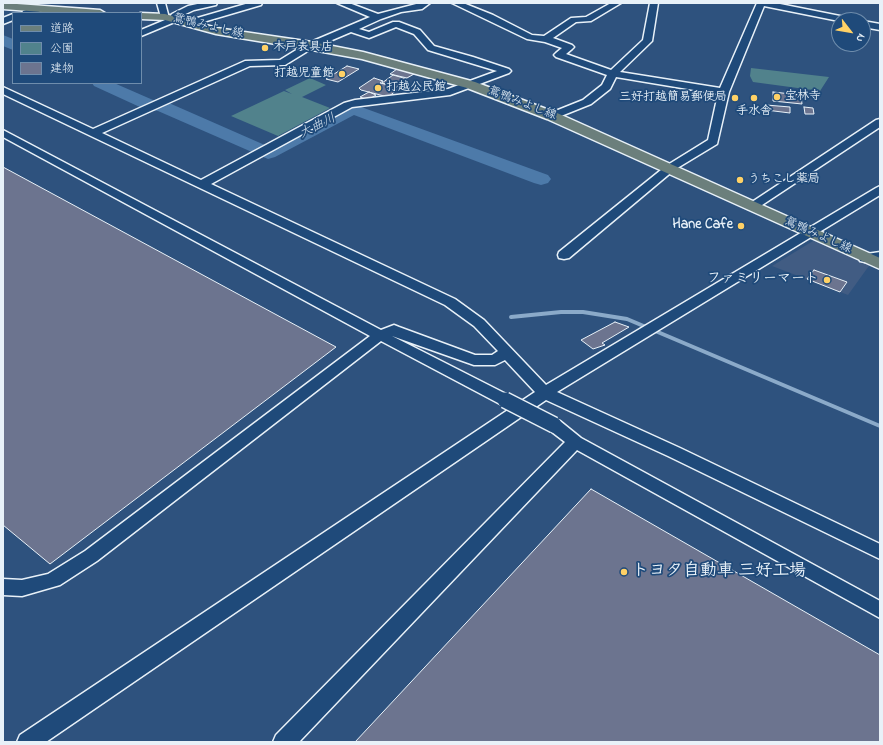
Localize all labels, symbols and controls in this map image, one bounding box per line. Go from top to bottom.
legend [12,12,142,84]
street label: 鴛鴨みよし線 [171,12,245,42]
north arrow [831,12,871,52]
text: 道路 [50,20,74,38]
text: N [852,30,869,45]
text: 公園 [50,40,74,58]
place label: 木戸表具店 [273,41,333,55]
marker: 木戸表具店 [260,43,270,53]
text: 建物 [50,60,74,78]
place label: 打越児童館 [274,67,334,81]
marker: 打越児童館 [337,69,347,79]
place label: 打越公民館 [386,81,446,95]
marker: 打越公民館 [373,83,383,93]
street label: 鴛鴨みよし線 [486,84,558,124]
place label: 宝林寺 [785,90,821,104]
place label: 三好打越簡易郵便局 [619,91,727,105]
marker: 宝林寺 [772,92,782,102]
marker: 三好打越簡易郵便局 [730,93,740,103]
marker: 手水舎 [749,93,759,103]
place label: 手水舎 [736,105,772,119]
water label: 大曲川 [297,111,339,143]
place label: うちこし薬局 [748,173,820,187]
marker: うちこし薬局 [735,175,745,185]
street label: 鴛鴨みよし線 [782,215,854,257]
place label: Hane Cafe [673,218,733,234]
marker: Hane Cafe [736,221,746,231]
place label: ファミリーマート [707,272,819,288]
marker: ファミリーマート [822,275,832,285]
place label: トヨタ自動車 三好工場 [632,562,806,582]
marker: トヨタ自動車 三好工場 [619,567,629,577]

